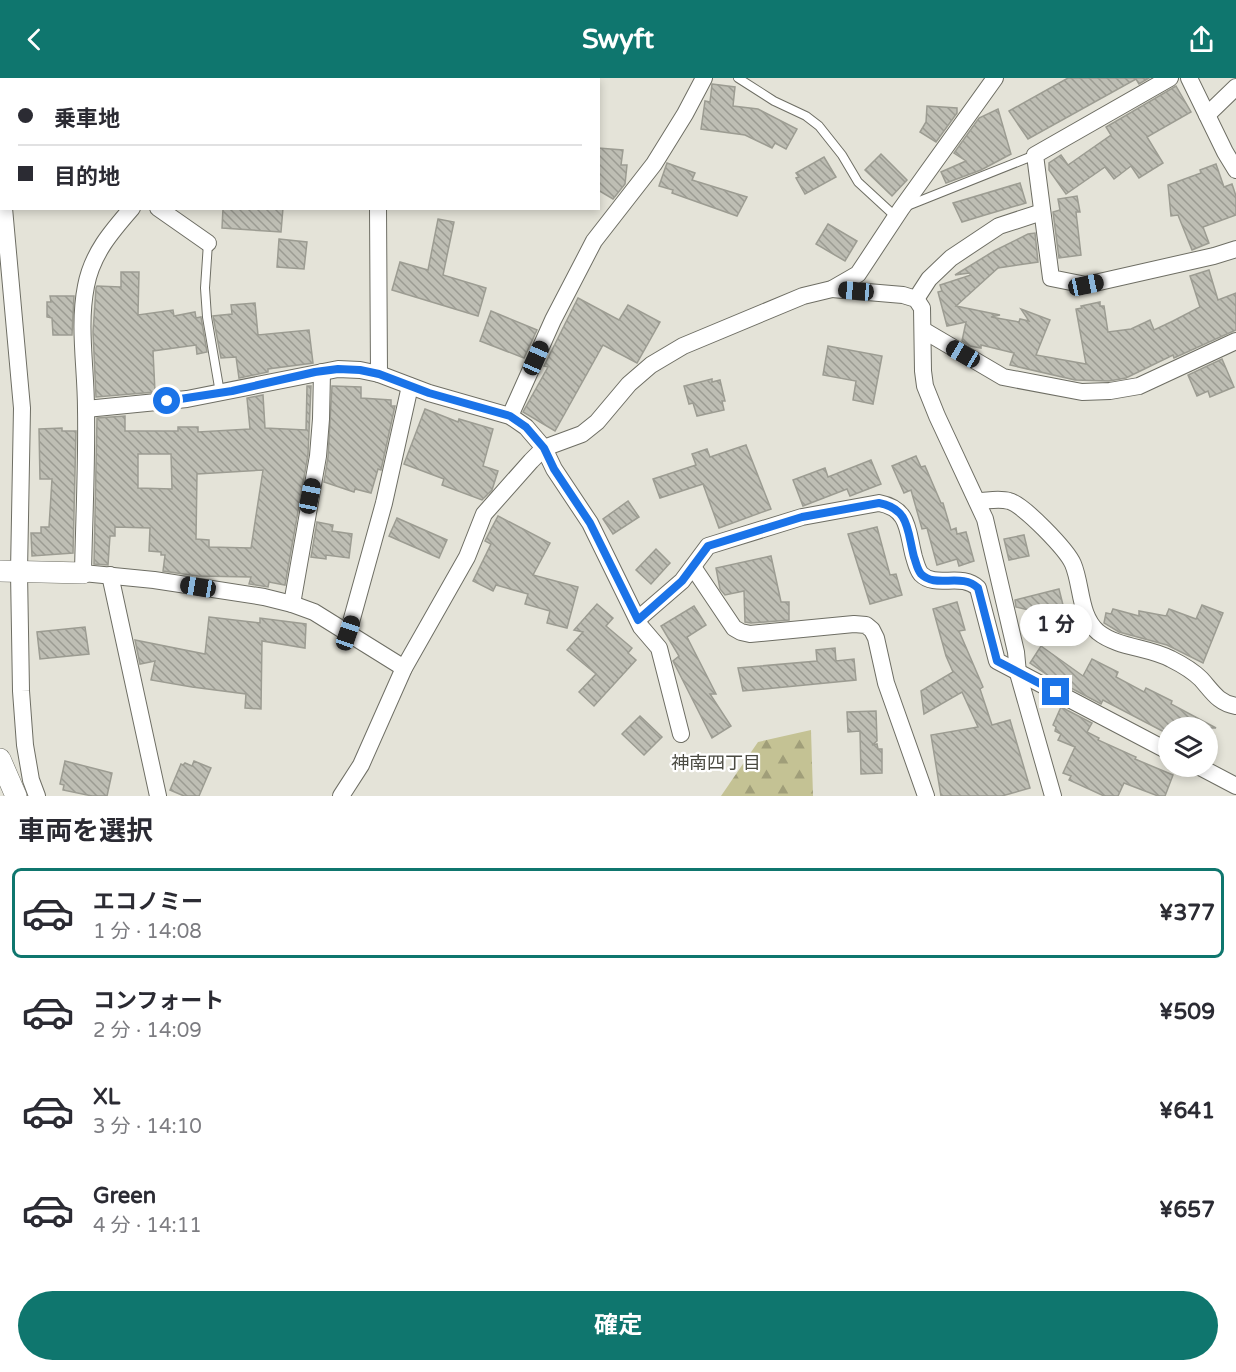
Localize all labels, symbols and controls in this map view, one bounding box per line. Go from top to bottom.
icon: back [18,23,51,56]
text: Swyft [582,23,654,56]
icon: share [1185,23,1218,56]
text: 乗車地 [54,106,120,132]
text: 目的地 [54,164,120,190]
car [1067,272,1105,298]
car [837,280,875,302]
car [943,337,983,371]
car [520,338,552,378]
route start [153,387,180,414]
car [298,477,322,515]
car [179,575,217,599]
callout: 1 分 [1020,605,1092,647]
car [334,613,362,653]
text: 1 分 [1037,613,1075,637]
route end [1042,678,1069,705]
map controls [1158,717,1218,777]
button: layers [1158,717,1218,777]
district label: 神南四丁目 [671,752,761,774]
text: 車両を選択 [18,815,153,848]
icon: car [21,886,75,940]
text: エコノミー [93,889,203,915]
text: ¥377 [1159,900,1215,926]
text: 1 分 · 14:08 [93,920,202,944]
icon: car [21,985,75,1039]
text: コンフォート [93,988,224,1014]
text: ¥509 [1159,999,1215,1025]
text: 2 分 · 14:09 [93,1019,202,1043]
icon: car [21,1084,75,1138]
text: XL [93,1084,120,1110]
text: ¥641 [1159,1098,1215,1124]
text: 3 分 · 14:10 [93,1115,202,1139]
icon: car [21,1183,75,1237]
text: Green [93,1183,156,1209]
text: ¥657 [1159,1197,1215,1223]
text: 4 分 · 14:11 [93,1214,202,1238]
button: 確定 [18,1291,1218,1360]

